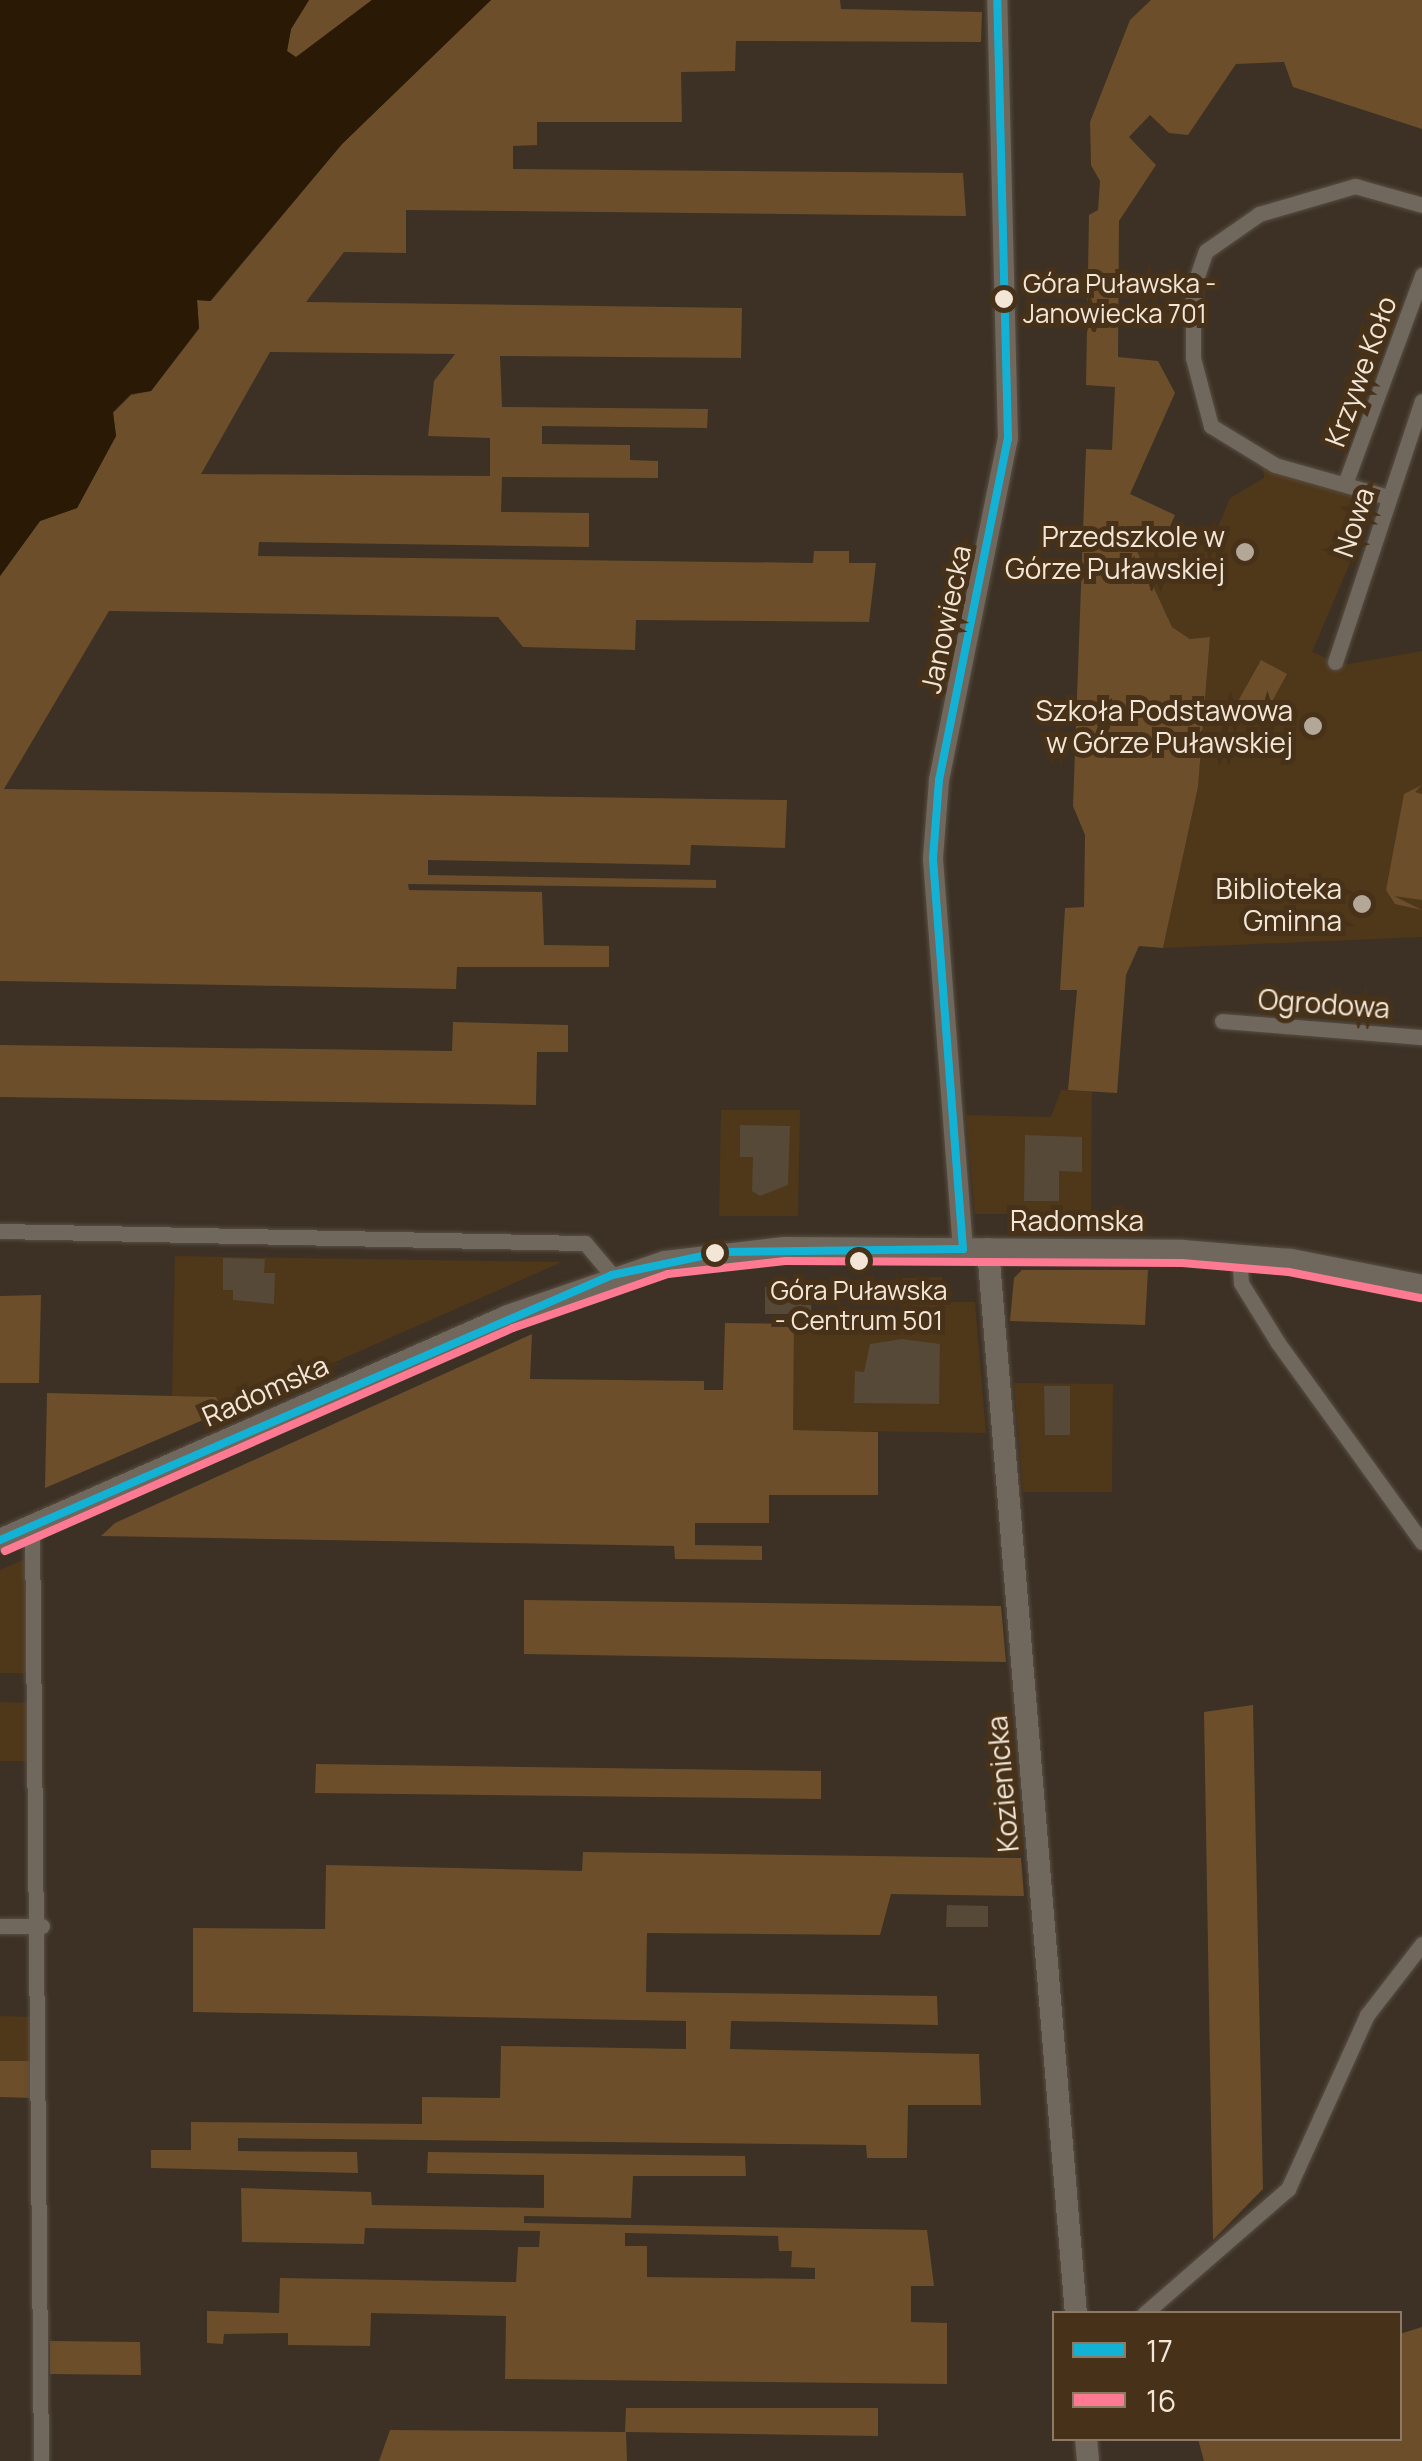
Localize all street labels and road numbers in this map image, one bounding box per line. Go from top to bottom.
street label: Krzywe Koło [1317,291,1403,451]
street label: Nowa [1325,483,1381,561]
street label: Janowiecka [913,542,977,696]
street label: Ogrodowa [1257,982,1391,1024]
street label: Radomska [1010,1203,1144,1237]
street label: Radomska [197,1347,333,1433]
street label: Kozienicka [979,1714,1025,1854]

